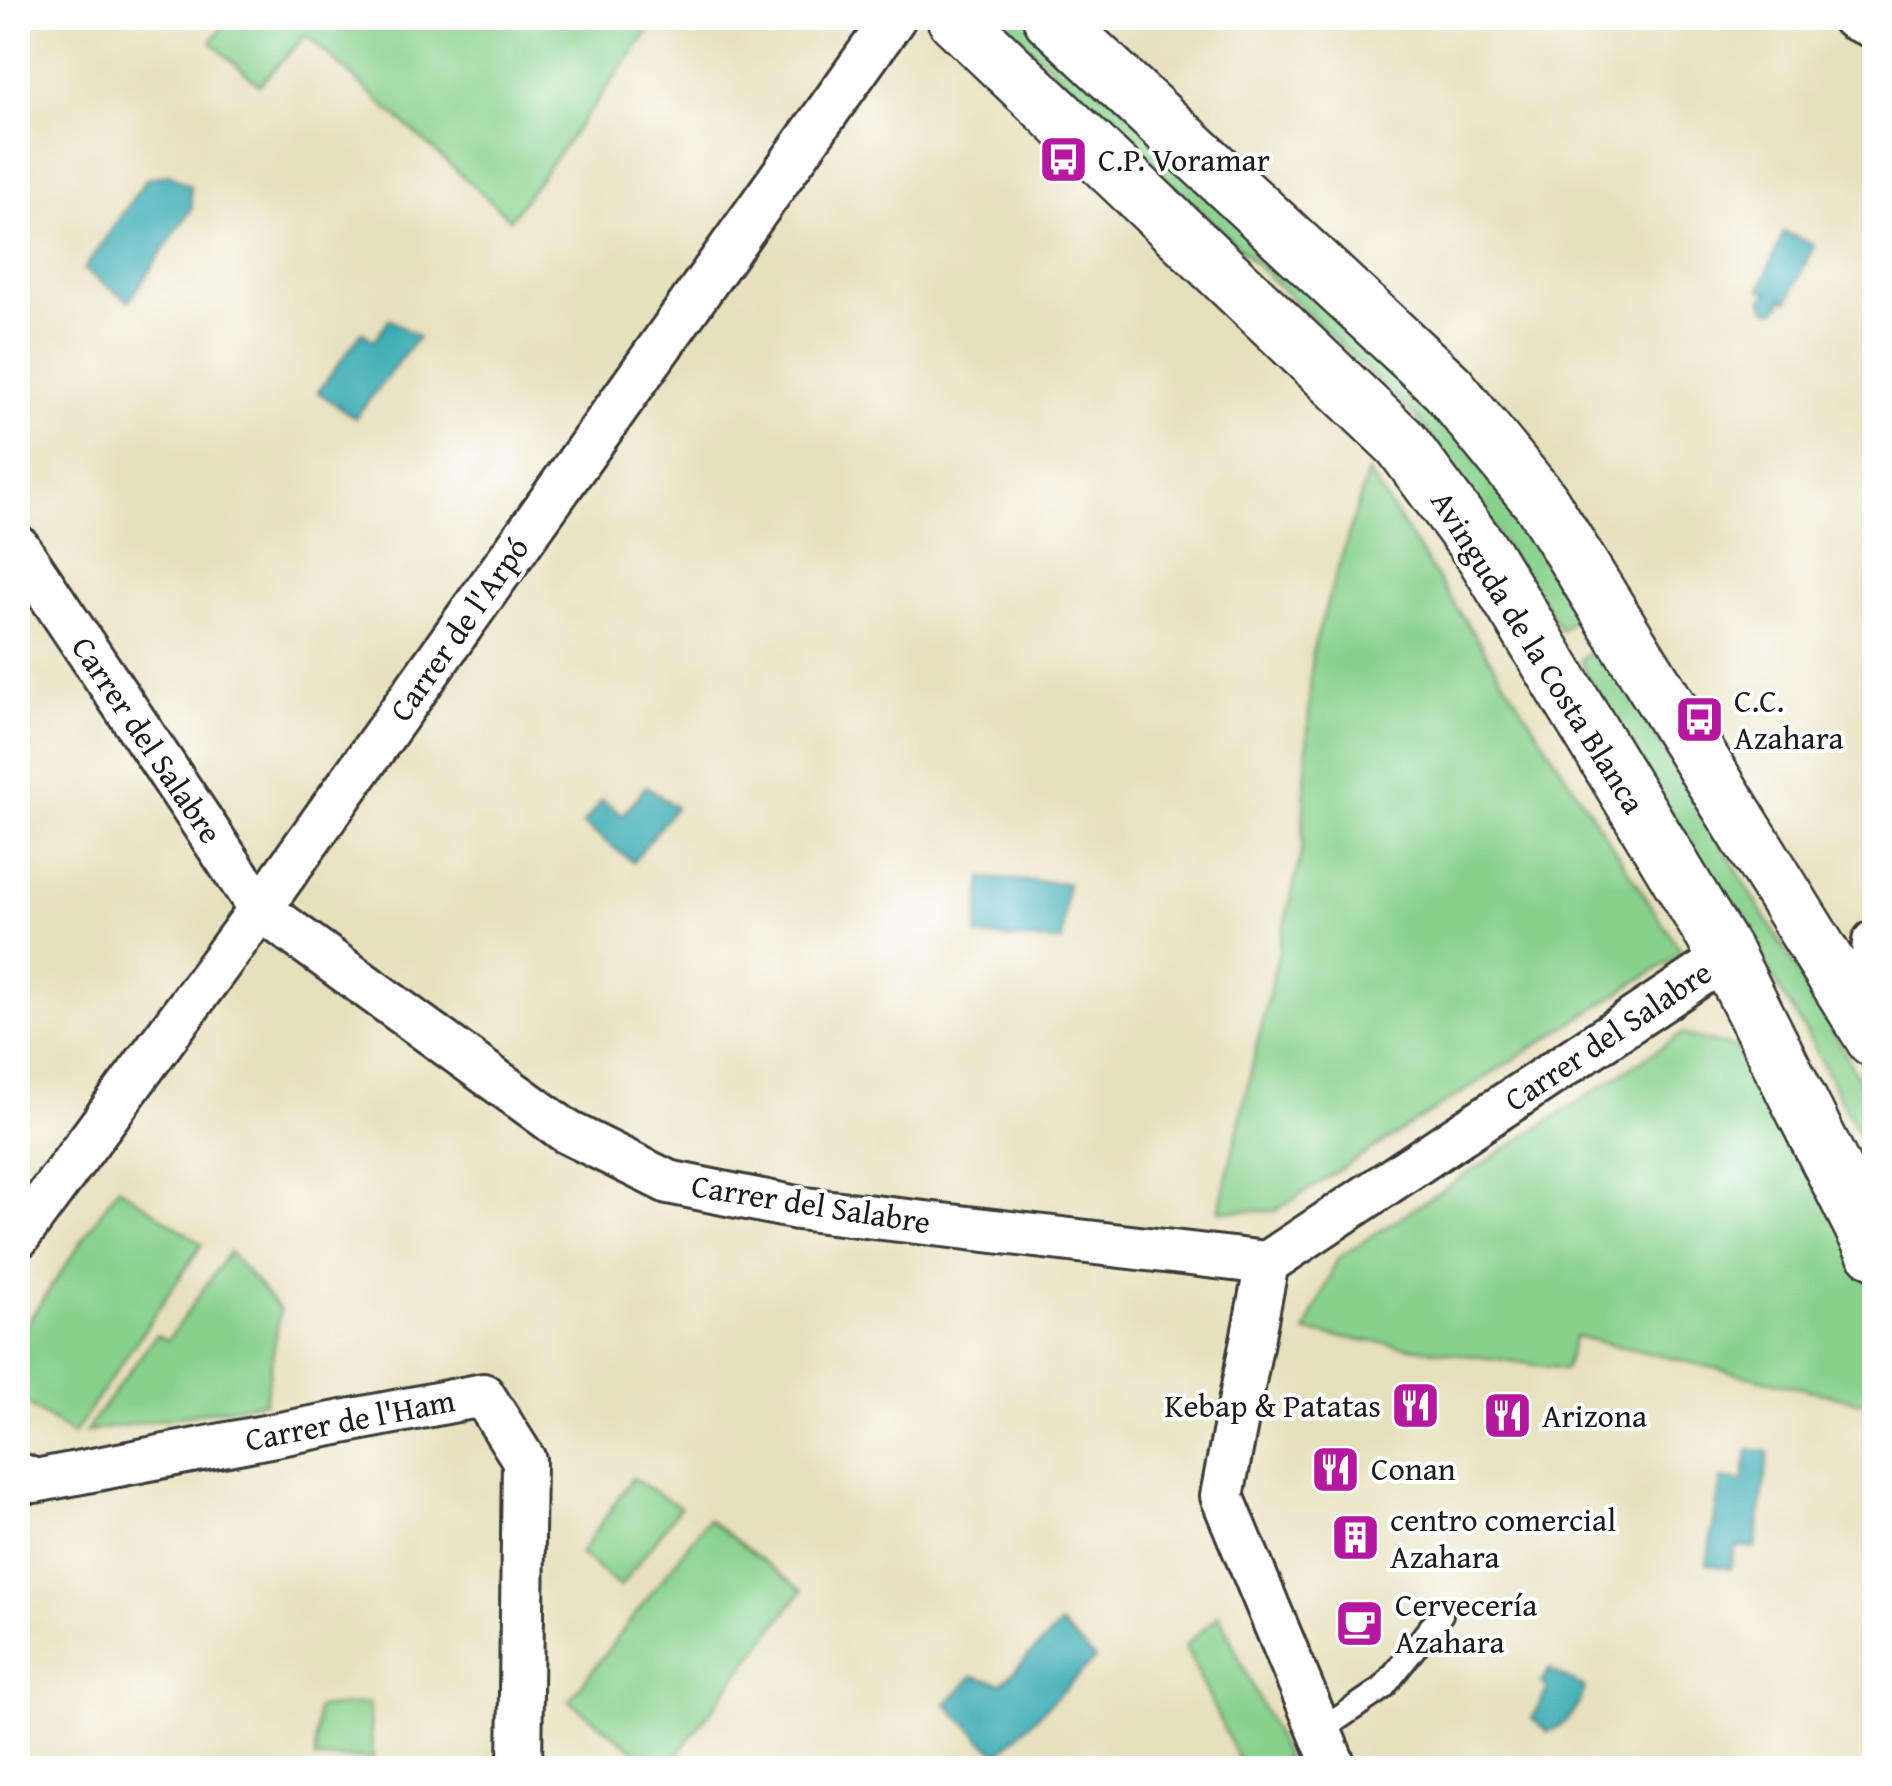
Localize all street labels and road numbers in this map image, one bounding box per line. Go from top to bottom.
street label: Avinguda de la Costa Blanca [1420,481,1657,822]
street label: Carrer de l'Arpó [377,527,540,731]
street label: Carrer del Salabre [61,627,234,853]
street label: Carrer del Salabre [1495,949,1721,1122]
street label: Carrer del Salabre [688,1161,934,1246]
street label: Carrer de l'Ham [241,1376,459,1463]

